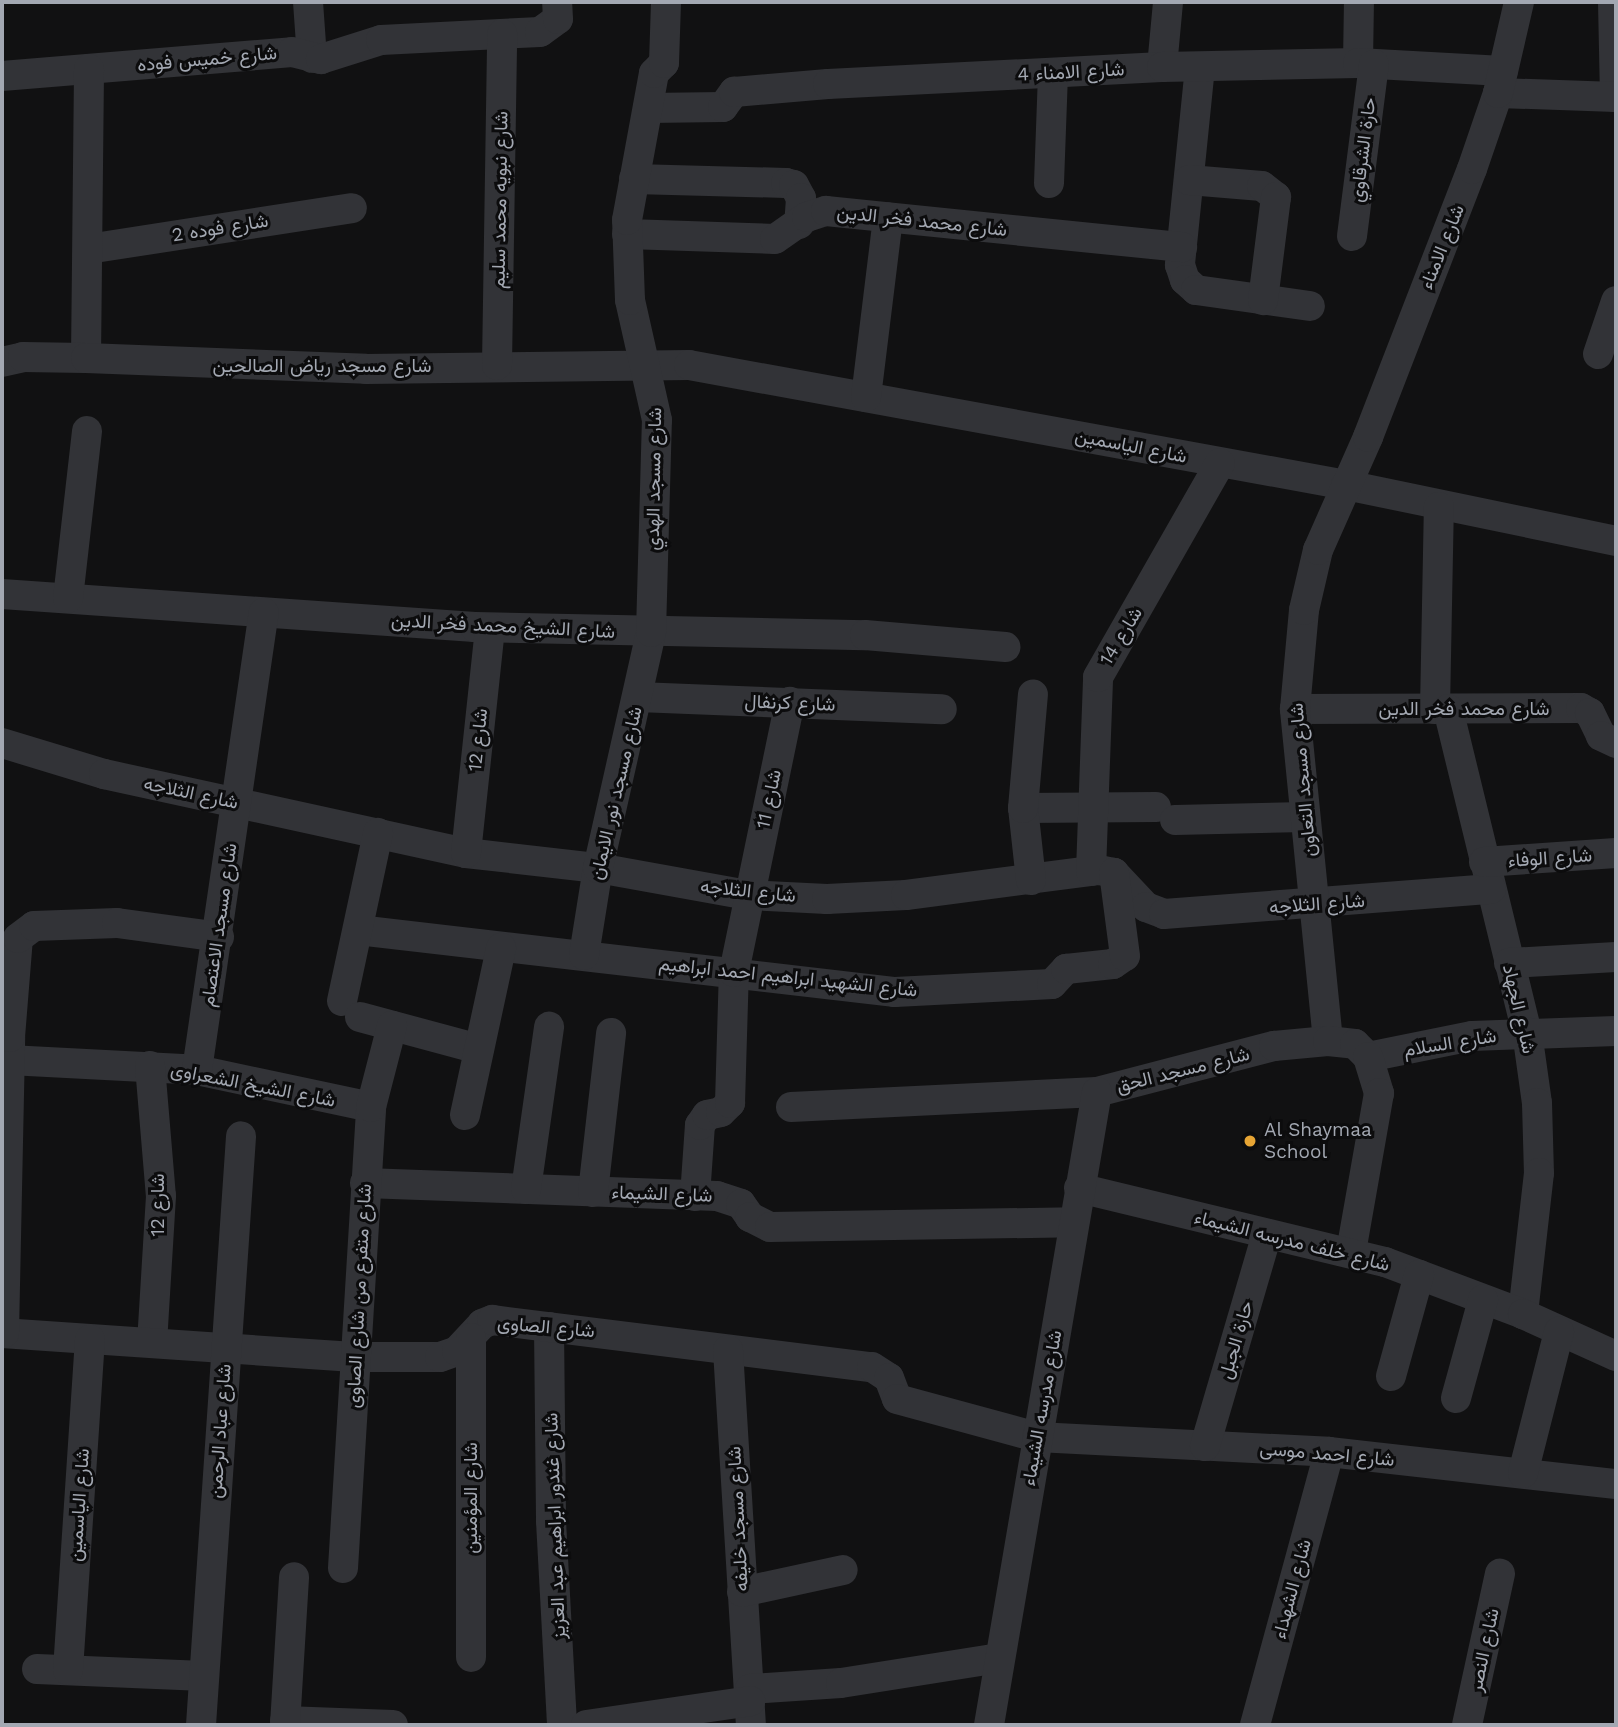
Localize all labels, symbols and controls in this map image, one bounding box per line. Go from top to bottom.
street label: شارع خميس فوده [136,42,278,76]
street label: شارع الامناء 4 [1017,58,1125,86]
street label: حارة الشرقاوي [1345,96,1381,204]
street label: شارع نبويه محمد سليم [487,111,513,289]
street label: شارع محمد فخر الدين [836,201,1008,241]
street label: شارع الامناء [1415,201,1469,293]
street label: شارع فوده 2 [170,209,270,247]
street label: شارع مسجد رياض الصالحين [213,355,431,377]
street label: شارع مسجد الهدي [641,407,667,551]
street label: شارع الياسمين [1073,424,1189,468]
street label: شارع 14 [1095,603,1147,669]
street label: شارع الشيخ محمد فخر الدين [390,609,616,643]
street label: شارع كرنفال [744,690,836,716]
street label: شارع محمد فخر الدين [1379,698,1549,720]
street label: شارع مسجد التعاون [1285,702,1321,858]
street label: شارع مسجد نور الايمان [585,704,647,882]
street label: شارع 12 [463,707,493,773]
street label: شارع 11 [752,768,786,830]
street label: شارع الثلاجه [142,772,240,814]
street label: شارع مسجد الاعتصام [196,842,242,1008]
street label: شارع الوفاء [1507,844,1593,872]
street label: شارع الثلاجه [699,875,797,907]
street label: شارع الثلاجه [1268,889,1366,919]
street label: شارع الشهيد ابراهيم احمد ابراهيم [658,952,918,1002]
street label: شارع الجهاد [1498,962,1540,1056]
street label: شارع السلام [1402,1024,1498,1062]
street label: شارع مسجد الحق [1114,1042,1252,1098]
street label: شارع الشيخ الشعراوى [169,1058,337,1112]
place label: Al Shaymaa School [1264,1119,1372,1163]
marker: Al Shaymaa School [1242,1133,1258,1149]
street label: شارع 12 [147,1173,169,1237]
street label: شارع الشيماء [611,1181,713,1207]
street label: شارع متفرع من شارع الصاوى [342,1183,376,1409]
street label: شارع خلف مدرسه الشيماء [1192,1206,1392,1276]
street label: حارة الجبل [1214,1298,1258,1382]
street label: شارع الصاوى [496,1311,596,1343]
street label: شارع مدرسه الشيماء [1017,1328,1067,1488]
street label: شارع عباد الرحمن [204,1363,236,1499]
street label: شارع غندور ابراهيم عبد العزيز [540,1412,570,1640]
street label: شارع احمد موسى [1259,1437,1395,1471]
street label: شارع المؤمنين [460,1442,482,1554]
street label: شارع مسجد خليفه [723,1446,753,1592]
street label: شارع الياسمين [64,1448,94,1562]
street label: شارع الشهداء [1268,1537,1316,1641]
street label: شارع النصر [1464,1606,1504,1694]

